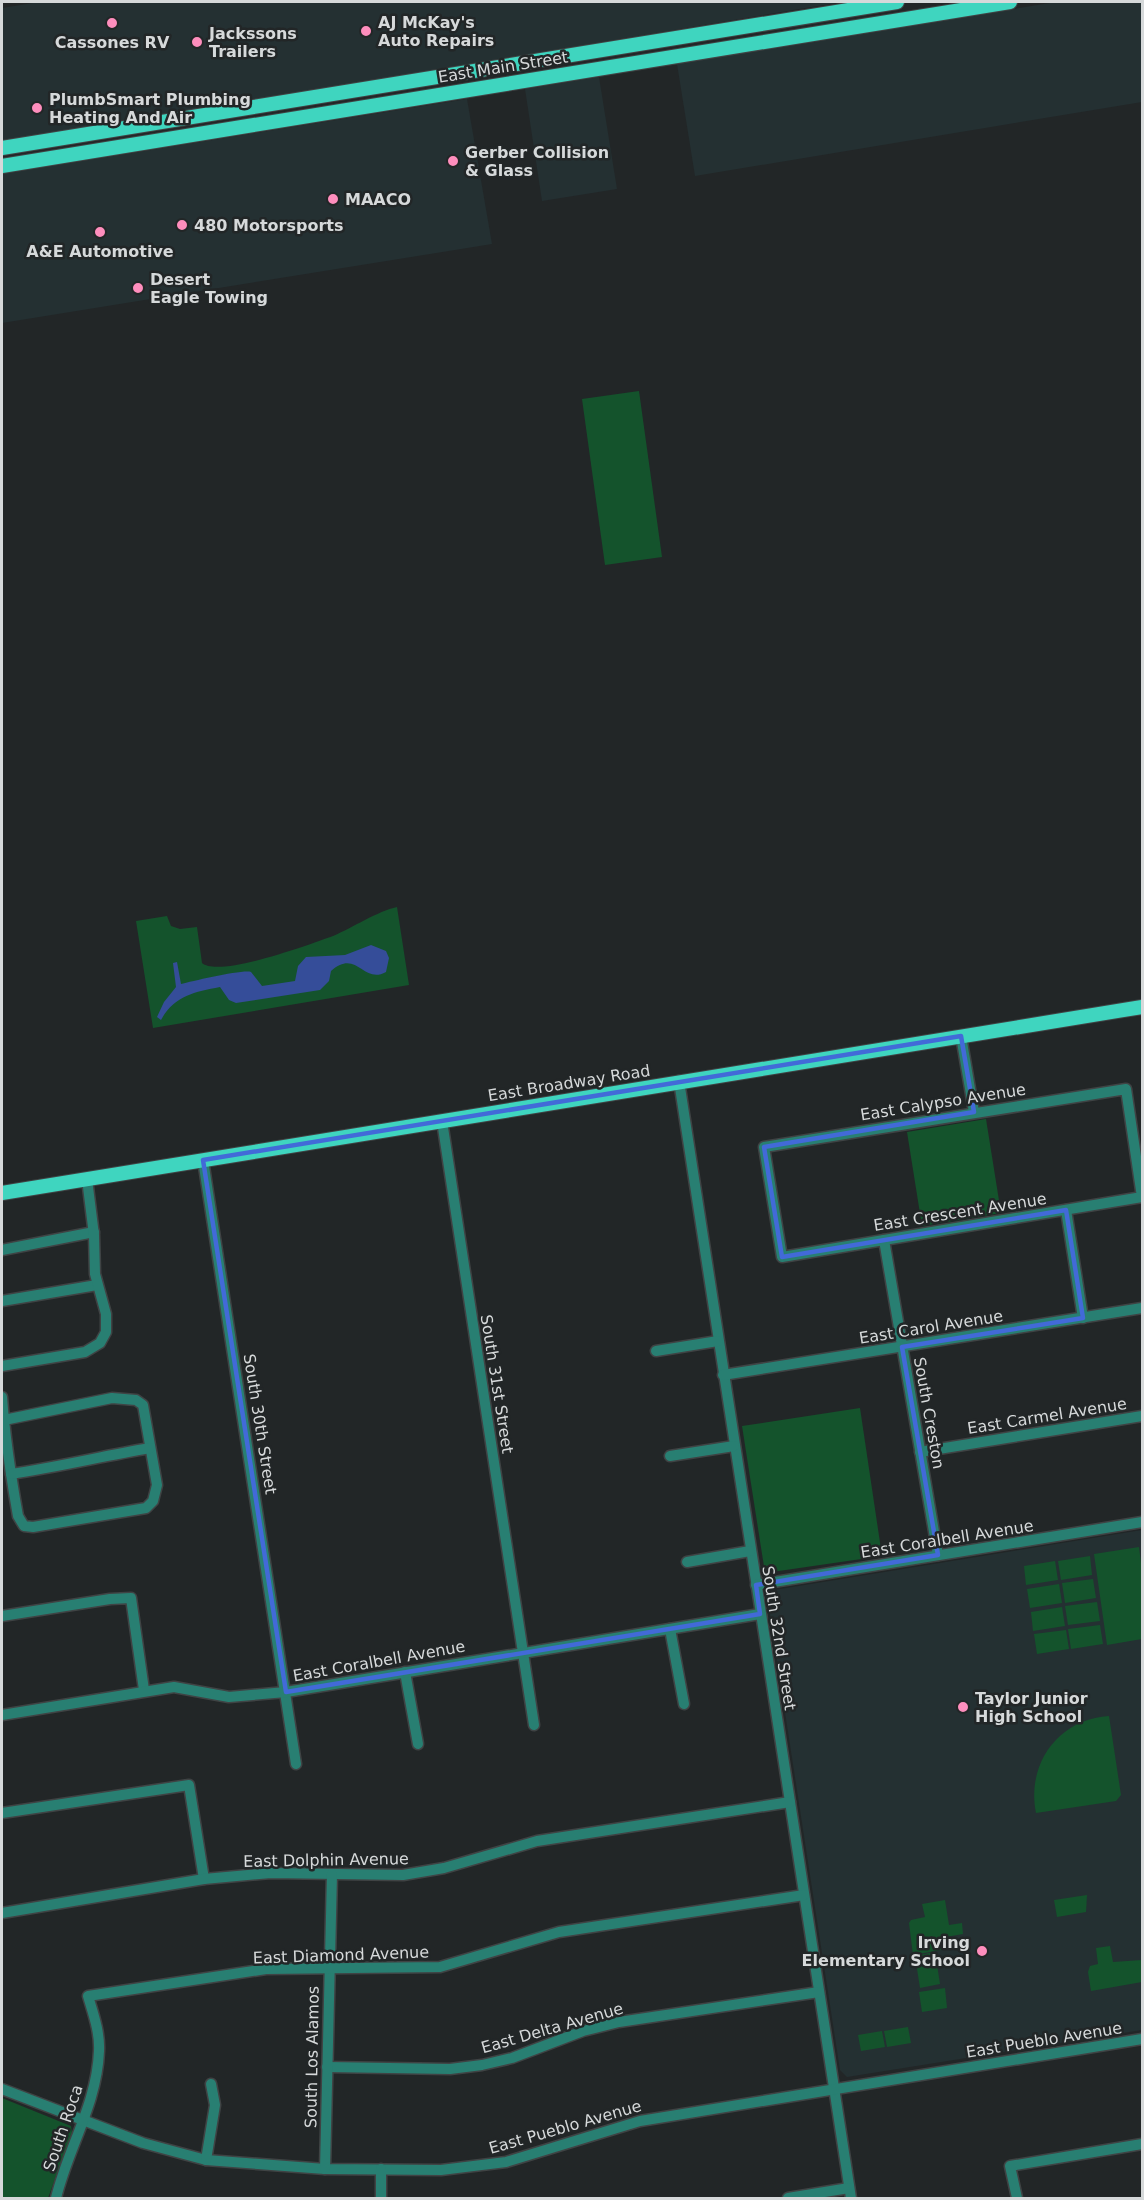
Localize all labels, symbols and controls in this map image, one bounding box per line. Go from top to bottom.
place label: AJ McKay's Auto Repairs [378,13,494,50]
marker: Cassones RV [105,16,119,30]
place label: Jackssons Trailers [208,24,297,61]
marker: AJ McKay's Auto Repairs [359,24,373,38]
place label: Cassones RV [55,33,170,52]
marker: Jackssons Trailers [190,35,204,49]
street label: East Main Street [437,47,569,87]
place label: PlumbSmart Plumbing Heating And Air [49,90,251,127]
marker: PlumbSmart Plumbing Heating And Air [30,101,44,115]
place label: Gerber Collision & Glass [465,143,609,180]
marker: Gerber Collision & Glass [446,154,460,168]
place label: MAACO [345,190,411,209]
marker: MAACO [326,192,340,206]
place label: 480 Motorsports [194,216,343,235]
marker: 480 Motorsports [175,218,189,232]
marker: A&E Automotive [93,225,107,239]
place label: A&E Automotive [26,242,174,261]
place label: Desert Eagle Towing [150,270,268,307]
marker: Desert Eagle Towing [131,281,145,295]
street label: East Broadway Road [486,1061,652,1105]
street label: East Calypso Avenue [859,1080,1027,1124]
street label: East Crescent Avenue [872,1189,1048,1235]
street label: East Carol Avenue [858,1306,1004,1348]
street label: South 31st Street [477,1313,517,1455]
street label: South 30th Street [240,1352,280,1496]
street label: South Creston [910,1356,948,1470]
street label: East Carmel Avenue [966,1394,1128,1438]
street label: East Coralbell Avenue [859,1516,1035,1562]
street label: South 32nd Street [758,1564,800,1712]
street label: East Coralbell Avenue [291,1636,467,1686]
place label: Taylor Junior High School [975,1689,1088,1726]
marker: Taylor Junior High School [956,1700,970,1714]
street label: East Dolphin Avenue [243,1849,409,1871]
place label: Irving Elementary School [802,1933,970,1970]
street label: East Diamond Avenue [253,1942,429,1968]
marker: Irving Elementary School [975,1944,989,1958]
street label: South Los Alamos [301,1986,323,2128]
street label: East Delta Avenue [479,1999,625,2057]
street label: East Pueblo Avenue [965,2018,1123,2062]
street label: South Roca [39,2082,87,2174]
street label: East Pueblo Avenue [486,2096,644,2158]

